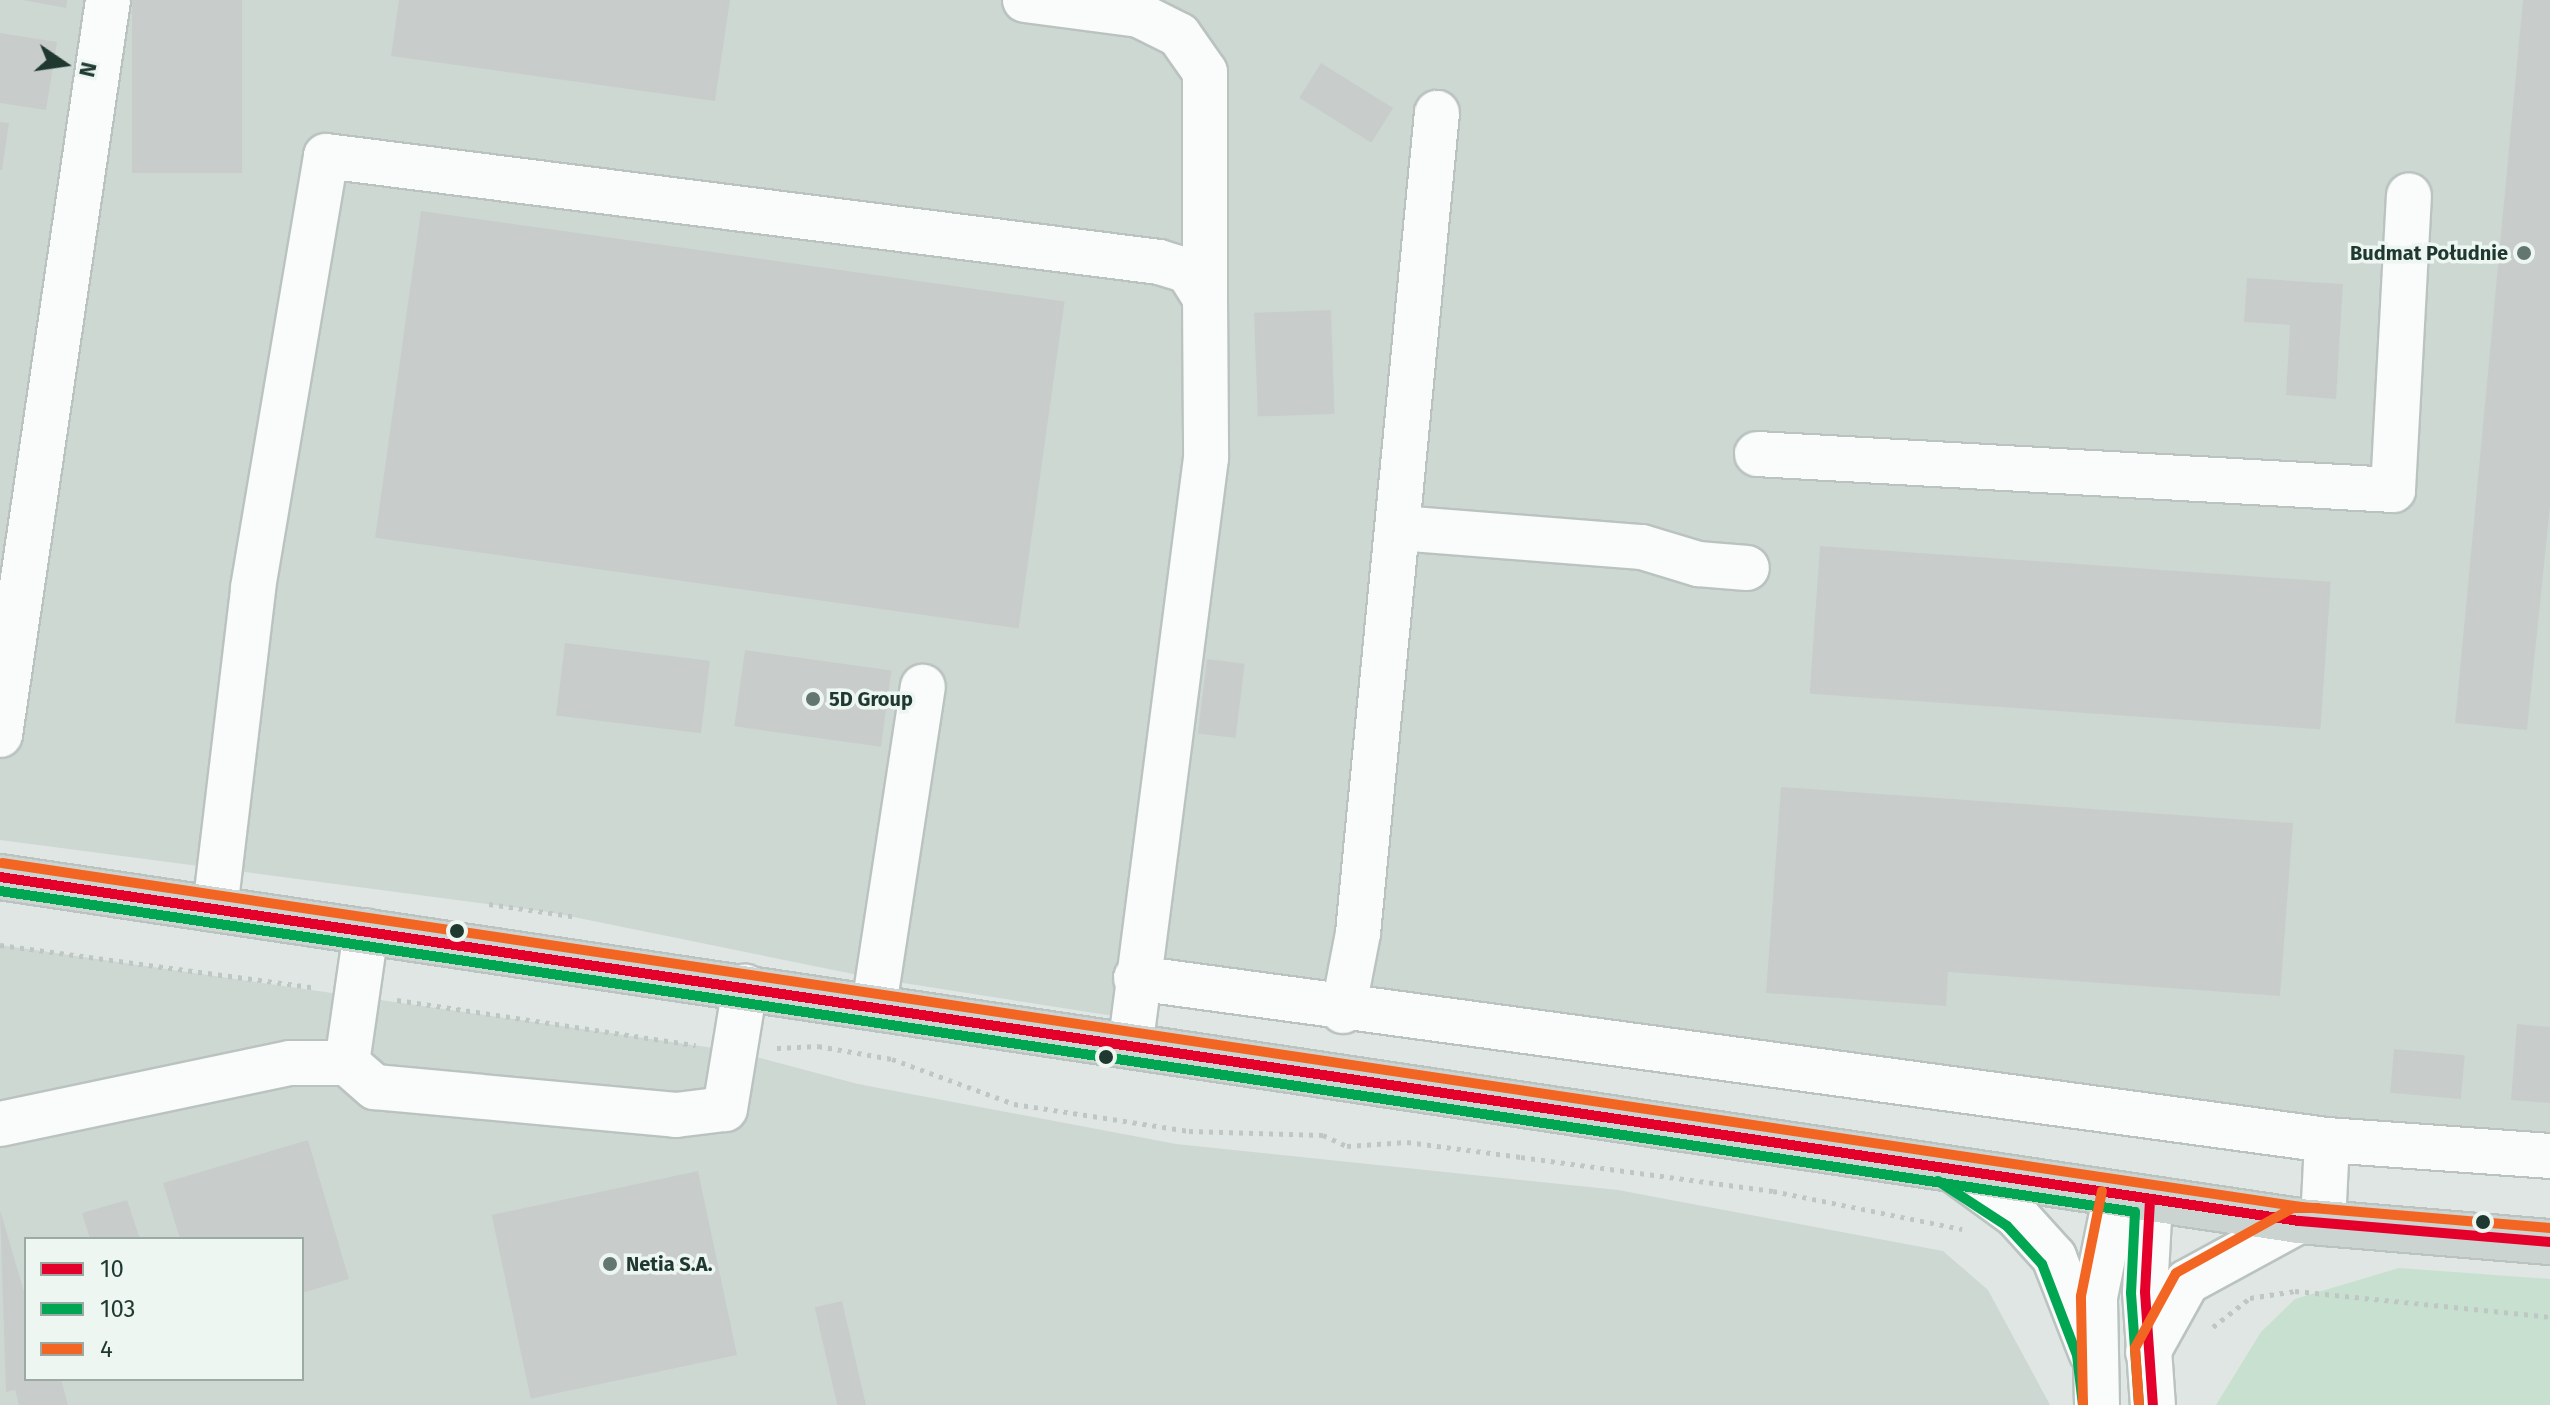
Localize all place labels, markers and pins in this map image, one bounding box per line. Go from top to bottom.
place label: Budmat Południe [2350,241,2508,265]
marker: Budmat Południe [2515,244,2533,262]
place label: 5D Group [829,687,913,711]
marker: 5D Group [804,690,822,708]
unlabelled marker [449,923,465,939]
unlabelled marker [1098,1049,1114,1065]
unlabelled marker [2475,1214,2491,1230]
place label: Netia S.A. [626,1252,713,1276]
marker: Netia S.A. [601,1255,619,1273]

